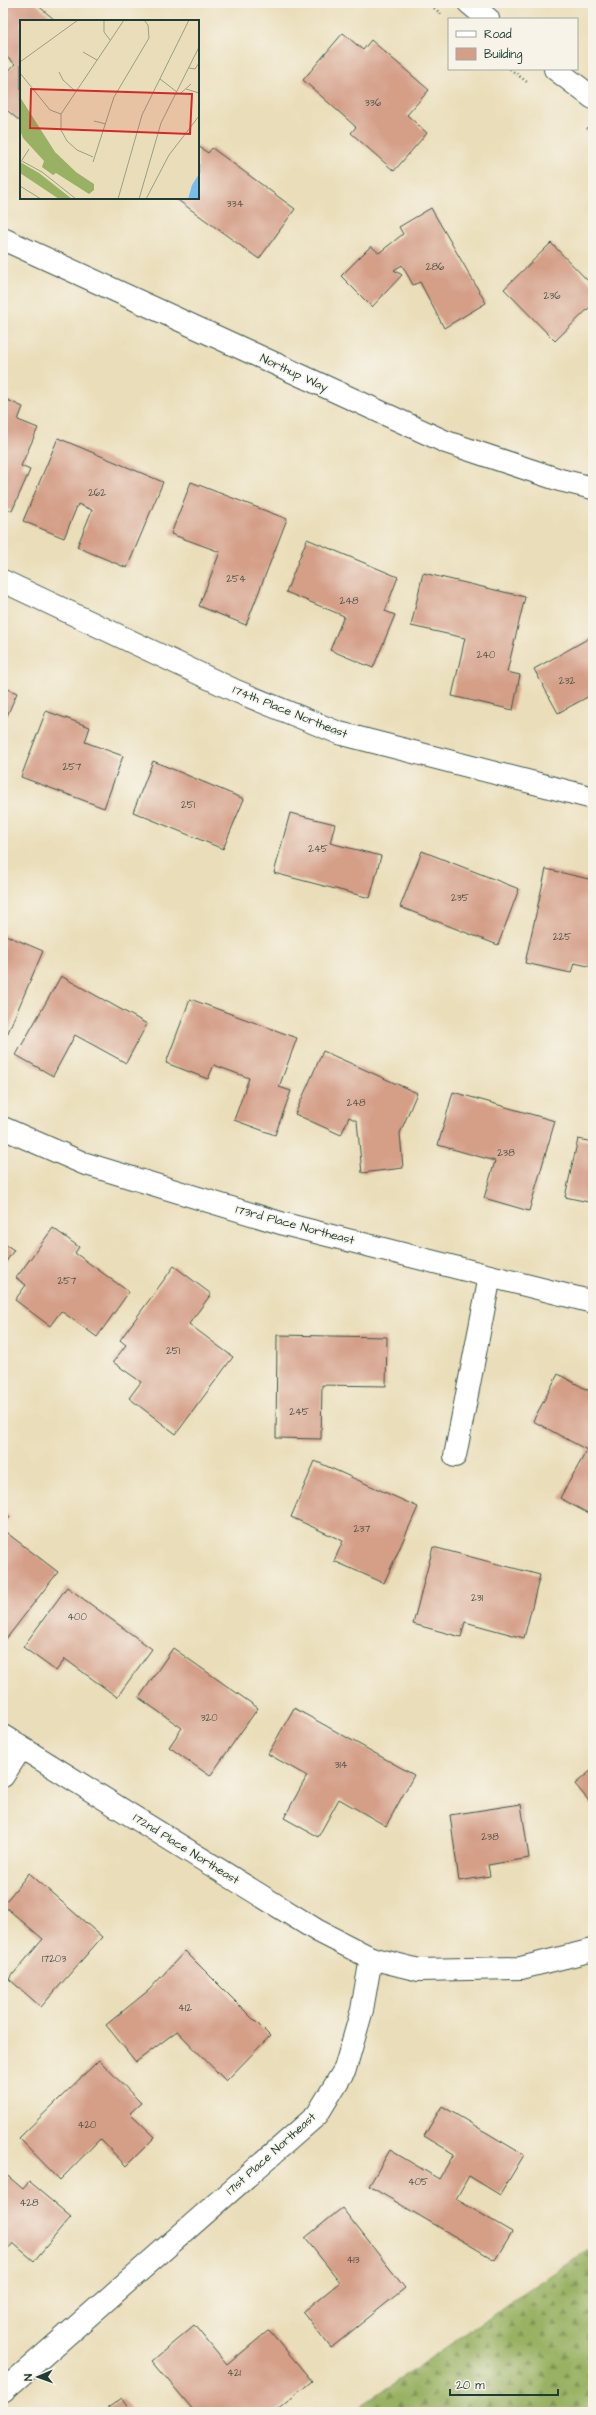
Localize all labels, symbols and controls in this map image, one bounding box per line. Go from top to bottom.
legend [448,18,578,70]
inset map [20,20,199,199]
text: Road [484,26,512,43]
text: Building [484,46,522,64]
house number: 336 [365,96,382,110]
house number: 334 [227,197,244,211]
house number: 286 [426,260,445,274]
house number: 236 [543,289,561,303]
street label: Northup Way [257,350,331,397]
house number: 262 [88,486,106,500]
house number: 254 [226,572,246,586]
house number: 248 [339,594,359,608]
house number: 240 [477,648,495,662]
house number: 232 [559,674,576,688]
street label: 174th Place Northeast [230,681,350,743]
house number: 257 [63,760,81,774]
house number: 251 [181,798,196,812]
house number: 245 [308,842,328,856]
house number: 235 [451,891,469,905]
house number: 225 [553,930,571,944]
house number: 248 [346,1096,366,1110]
house number: 238 [497,1146,515,1160]
street label: 173rd Place Northeast [234,1201,356,1249]
house number: 257 [58,1274,76,1288]
house number: 251 [166,1344,181,1358]
house number: 245 [289,1405,309,1419]
house number: 237 [354,1522,370,1536]
house number: 231 [471,1591,484,1605]
house number: 400 [67,1610,87,1624]
house number: 320 [200,1711,218,1725]
house number: 314 [334,1758,348,1772]
street label: 172nd Place Northeast [130,1809,243,1889]
house number: 238 [481,1830,499,1844]
house number: 17203 [42,1952,66,1966]
house number: 412 [178,2001,192,2015]
street label: 171st Place Northeast [222,2109,320,2199]
house number: 420 [78,2118,96,2132]
house number: 405 [408,2175,428,2189]
house number: 428 [19,2196,39,2210]
house number: 413 [346,2253,360,2267]
north arrow [18,2357,58,2397]
house number: 421 [227,2366,242,2380]
scale bar [450,2371,558,2397]
text: N [21,2374,36,2381]
text: 20 m [456,2377,485,2394]

